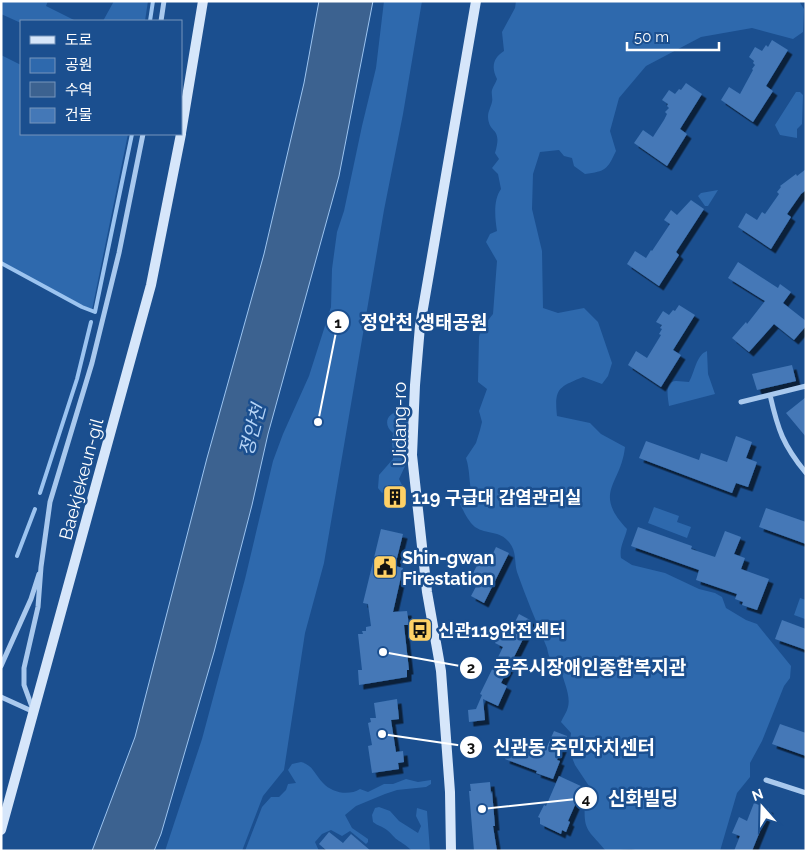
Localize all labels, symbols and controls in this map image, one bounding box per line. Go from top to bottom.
legend [20,20,182,135]
scale bar [627,20,720,52]
text: 50 m [634,28,669,46]
text: 도로 [65,31,93,49]
text: 공원 [65,56,93,74]
text: 수역 [65,81,93,99]
text: 건물 [65,106,93,124]
callout: 정안천 생태공원 [325,305,497,339]
text: 정안천 생태공원 [361,311,487,333]
text: 1 [334,314,342,332]
street label: Uidang-ro [389,382,410,466]
water label: 정안천 [235,400,270,458]
street label: Baekjekeun-gil [55,416,107,542]
building icon: 119 구급대 감염관리실 [382,484,408,510]
place label: 119 구급대 감염관리실 [412,487,582,508]
place label: Shin-gwan Firestation [402,547,494,589]
public building icon: Shin-gwan Firestation [372,554,398,580]
bus stop icon: 신관119안전센터 [407,617,433,643]
place label: 신관119안전센터 [438,620,566,641]
callout: 공주시장애인종합복지관 [459,651,696,685]
text: 공주시장애인종합복지관 [494,656,687,678]
text: 2 [467,659,475,677]
callout: 신관동 주민자치센터 [458,730,665,764]
text: 신관동 주민자치센터 [493,736,655,758]
text: 3 [467,738,475,756]
callout: 신화빌딩 [573,781,688,815]
north arrow [737,782,787,832]
text: N [750,785,765,804]
text: 신화빌딩 [608,787,678,809]
text: 4 [582,790,591,808]

